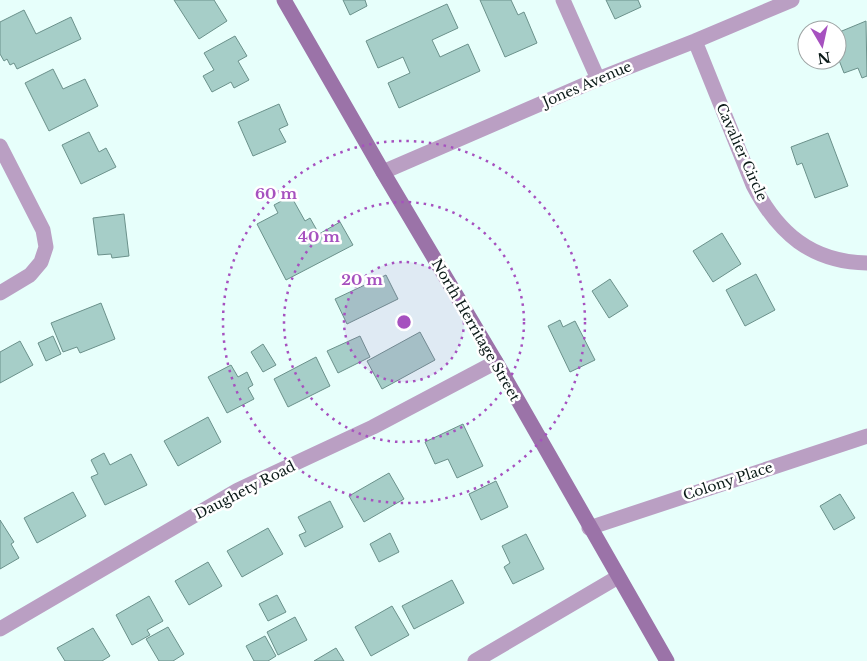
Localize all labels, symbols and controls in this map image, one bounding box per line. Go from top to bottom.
north arrow [797,20,847,70]
text: N [816,48,832,68]
street label: Jones Avenue [538,57,634,112]
street label: Cavalier Circle [712,100,772,204]
text: 60 m [255,184,297,203]
text: 40 m [298,227,340,246]
street label: North Herritage Street [428,256,524,405]
text: 20 m [341,270,383,289]
centre of rings [395,313,413,331]
street label: Daughety Road [192,457,299,523]
street label: Colony Place [681,458,775,504]

